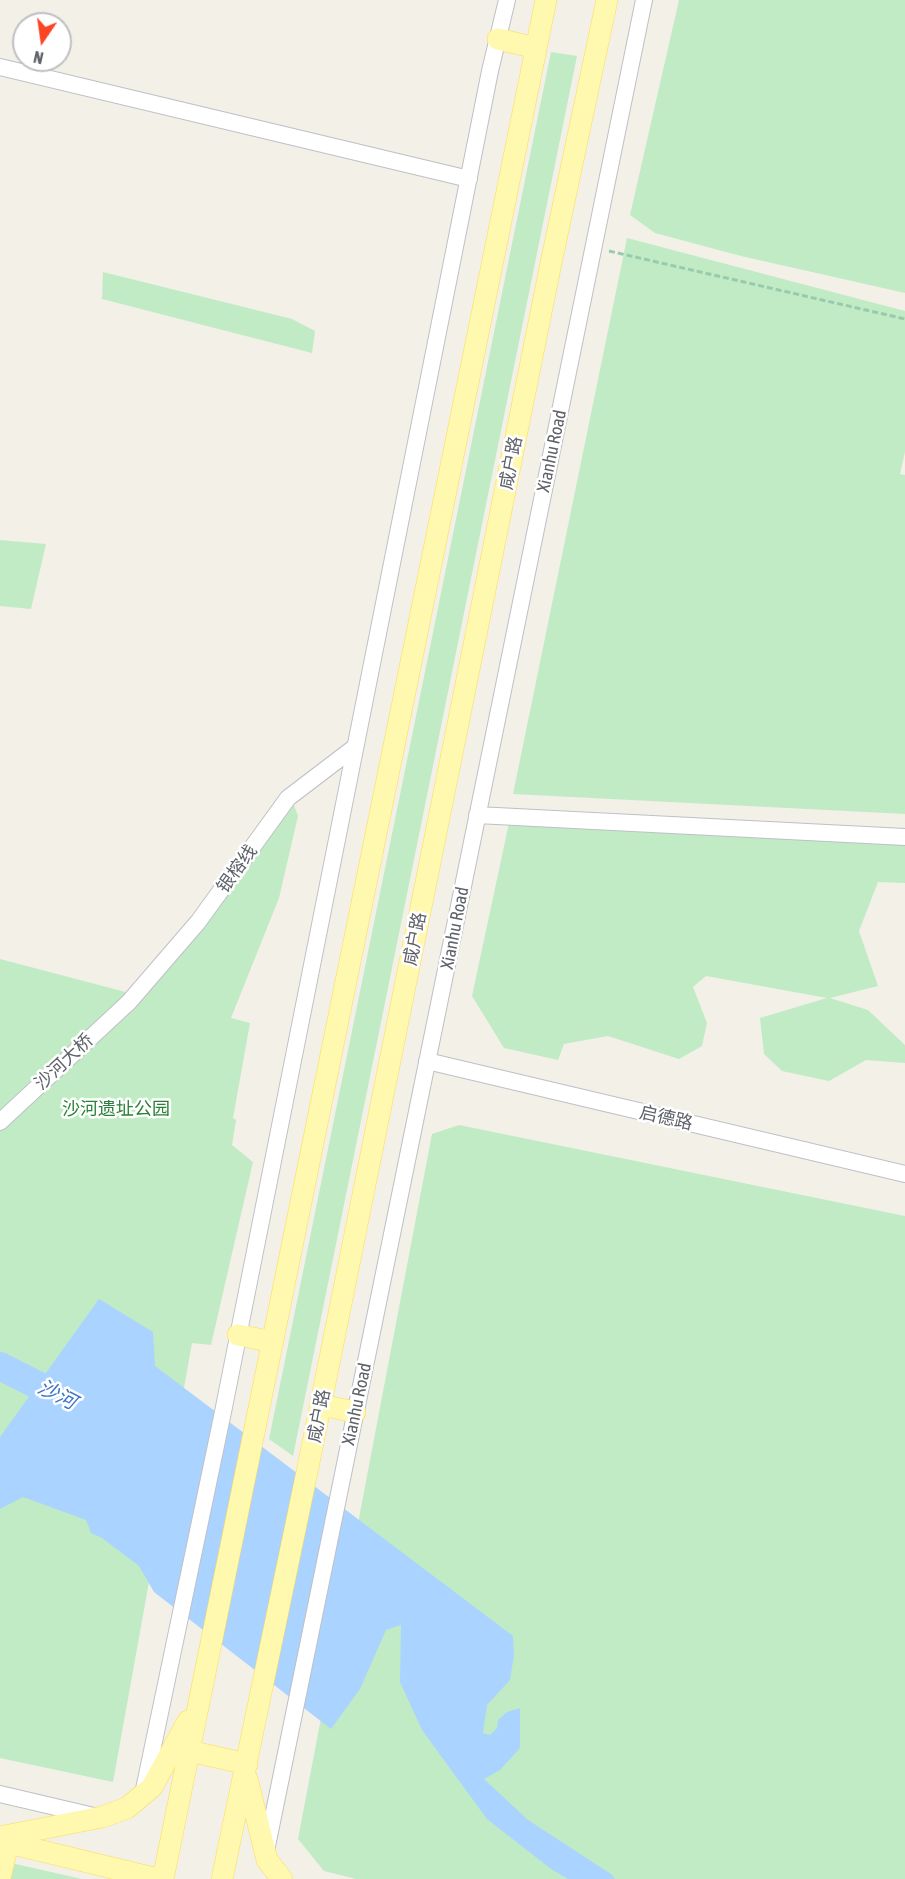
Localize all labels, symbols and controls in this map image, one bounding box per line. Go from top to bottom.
north arrow [12,12,72,72]
text: N [32,48,45,67]
street label: Xianhu Road [533,408,571,494]
street label: 咸户路 [495,434,527,492]
street label: 银榕线 [212,841,262,897]
street label: Xianhu Road [436,885,474,971]
street label: 咸户路 [399,910,431,968]
street label: 沙河大桥 [30,1030,98,1094]
park label: 沙河遗址公园 [62,1098,170,1120]
street label: 启德路 [637,1101,695,1135]
street label: Xianhu Road [338,1361,376,1447]
water label: 沙河 [34,1375,80,1415]
street label: 咸户路 [303,1387,335,1445]

